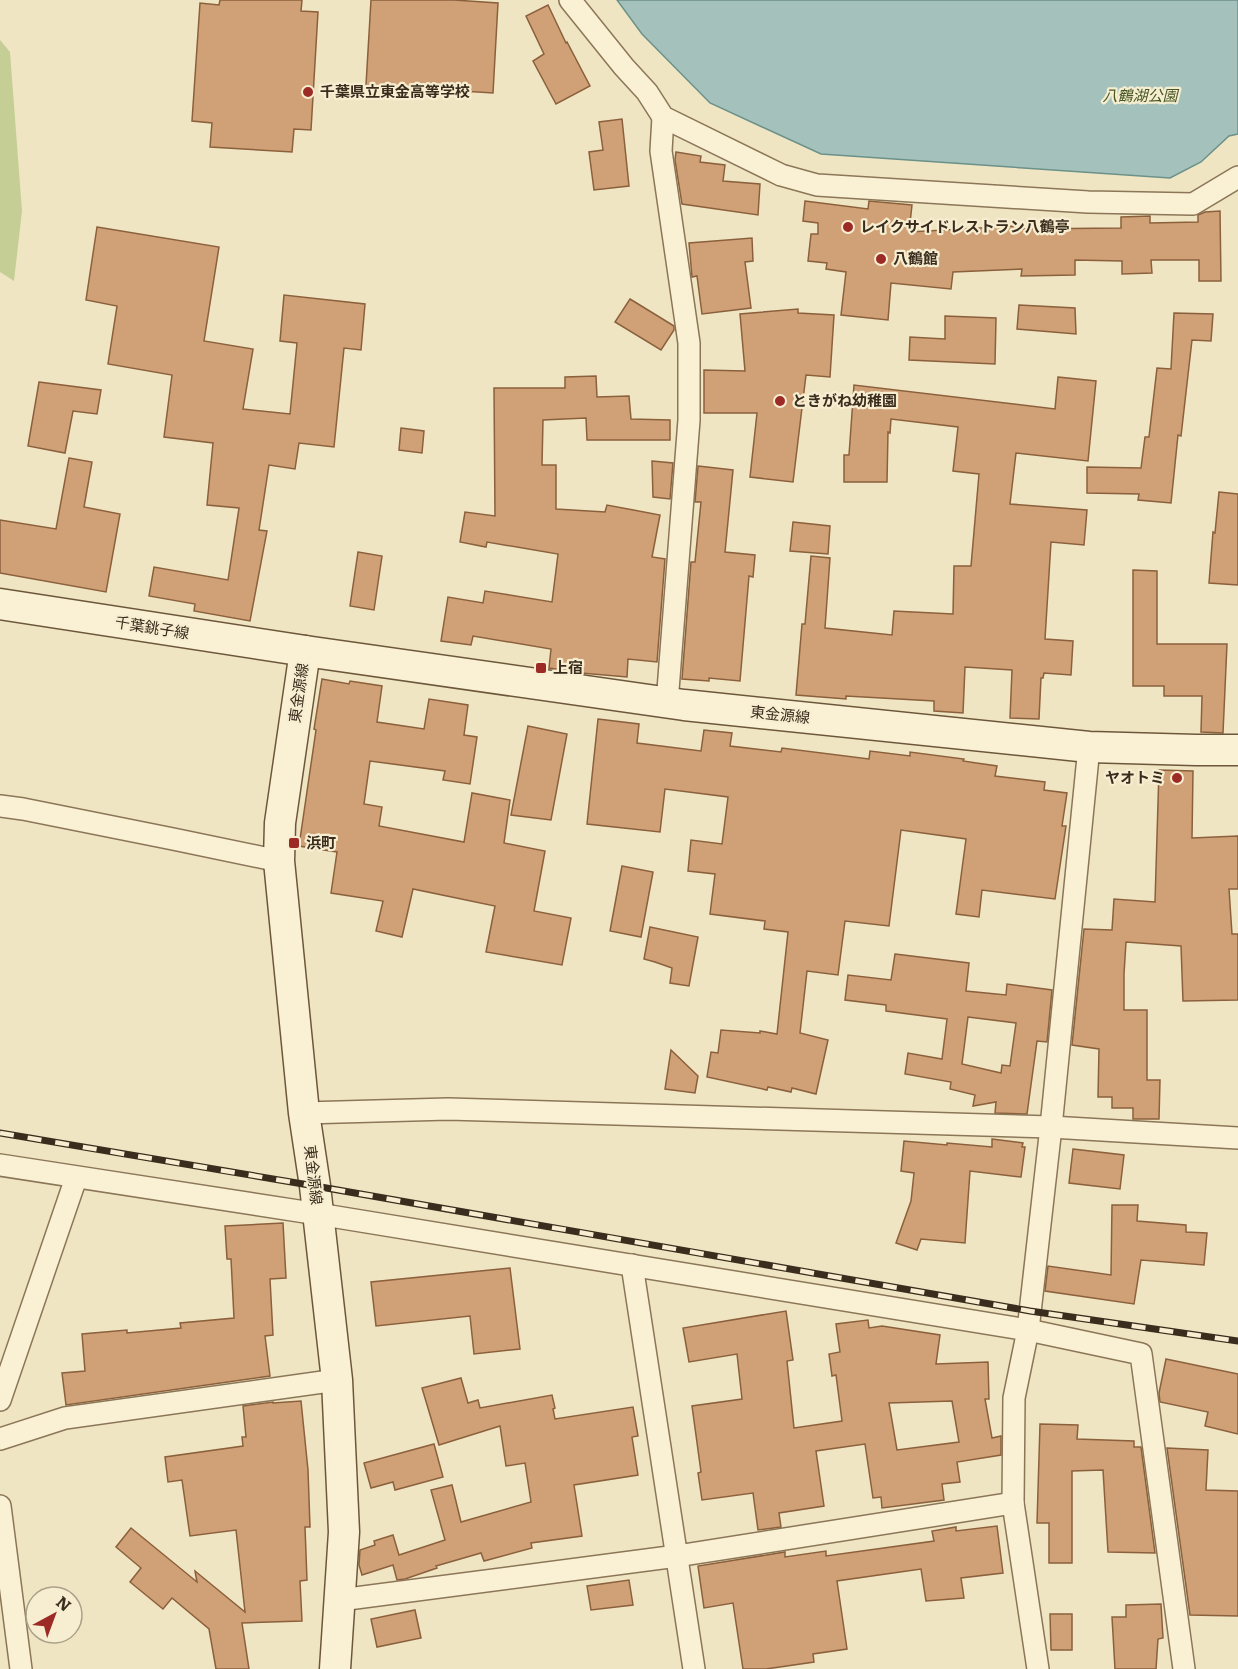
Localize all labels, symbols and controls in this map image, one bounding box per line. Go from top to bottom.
place label: 千葉県立東金高等学校 [320,79,470,102]
park label: 八鶴湖公園 [1102,83,1179,106]
marker: 千葉県立東金高等学校 [301,85,315,99]
place label: レイクサイドレストラン八鶴亭 [860,214,1070,237]
marker: レイクサイドレストラン八鶴亭 [841,220,855,234]
place label: 八鶴館 [893,246,938,269]
marker: 八鶴館 [874,252,888,266]
place label: ときがね幼稚園 [792,388,897,411]
marker: ときがね幼稚園 [773,394,787,408]
street label: 千葉銚子線 [113,609,191,644]
place label: 上宿 [553,655,583,678]
street label: 東金源線 [282,661,313,724]
marker: 上宿 [534,661,548,675]
street label: 東金源線 [749,699,811,728]
place label: ヤオトミ [1105,765,1165,788]
marker: ヤオトミ [1170,771,1184,785]
place label: 浜町 [306,830,336,853]
marker: 浜町 [287,836,301,850]
street label: 東金源線 [299,1144,330,1206]
north arrow [24,1585,84,1645]
text: N [52,1589,77,1616]

